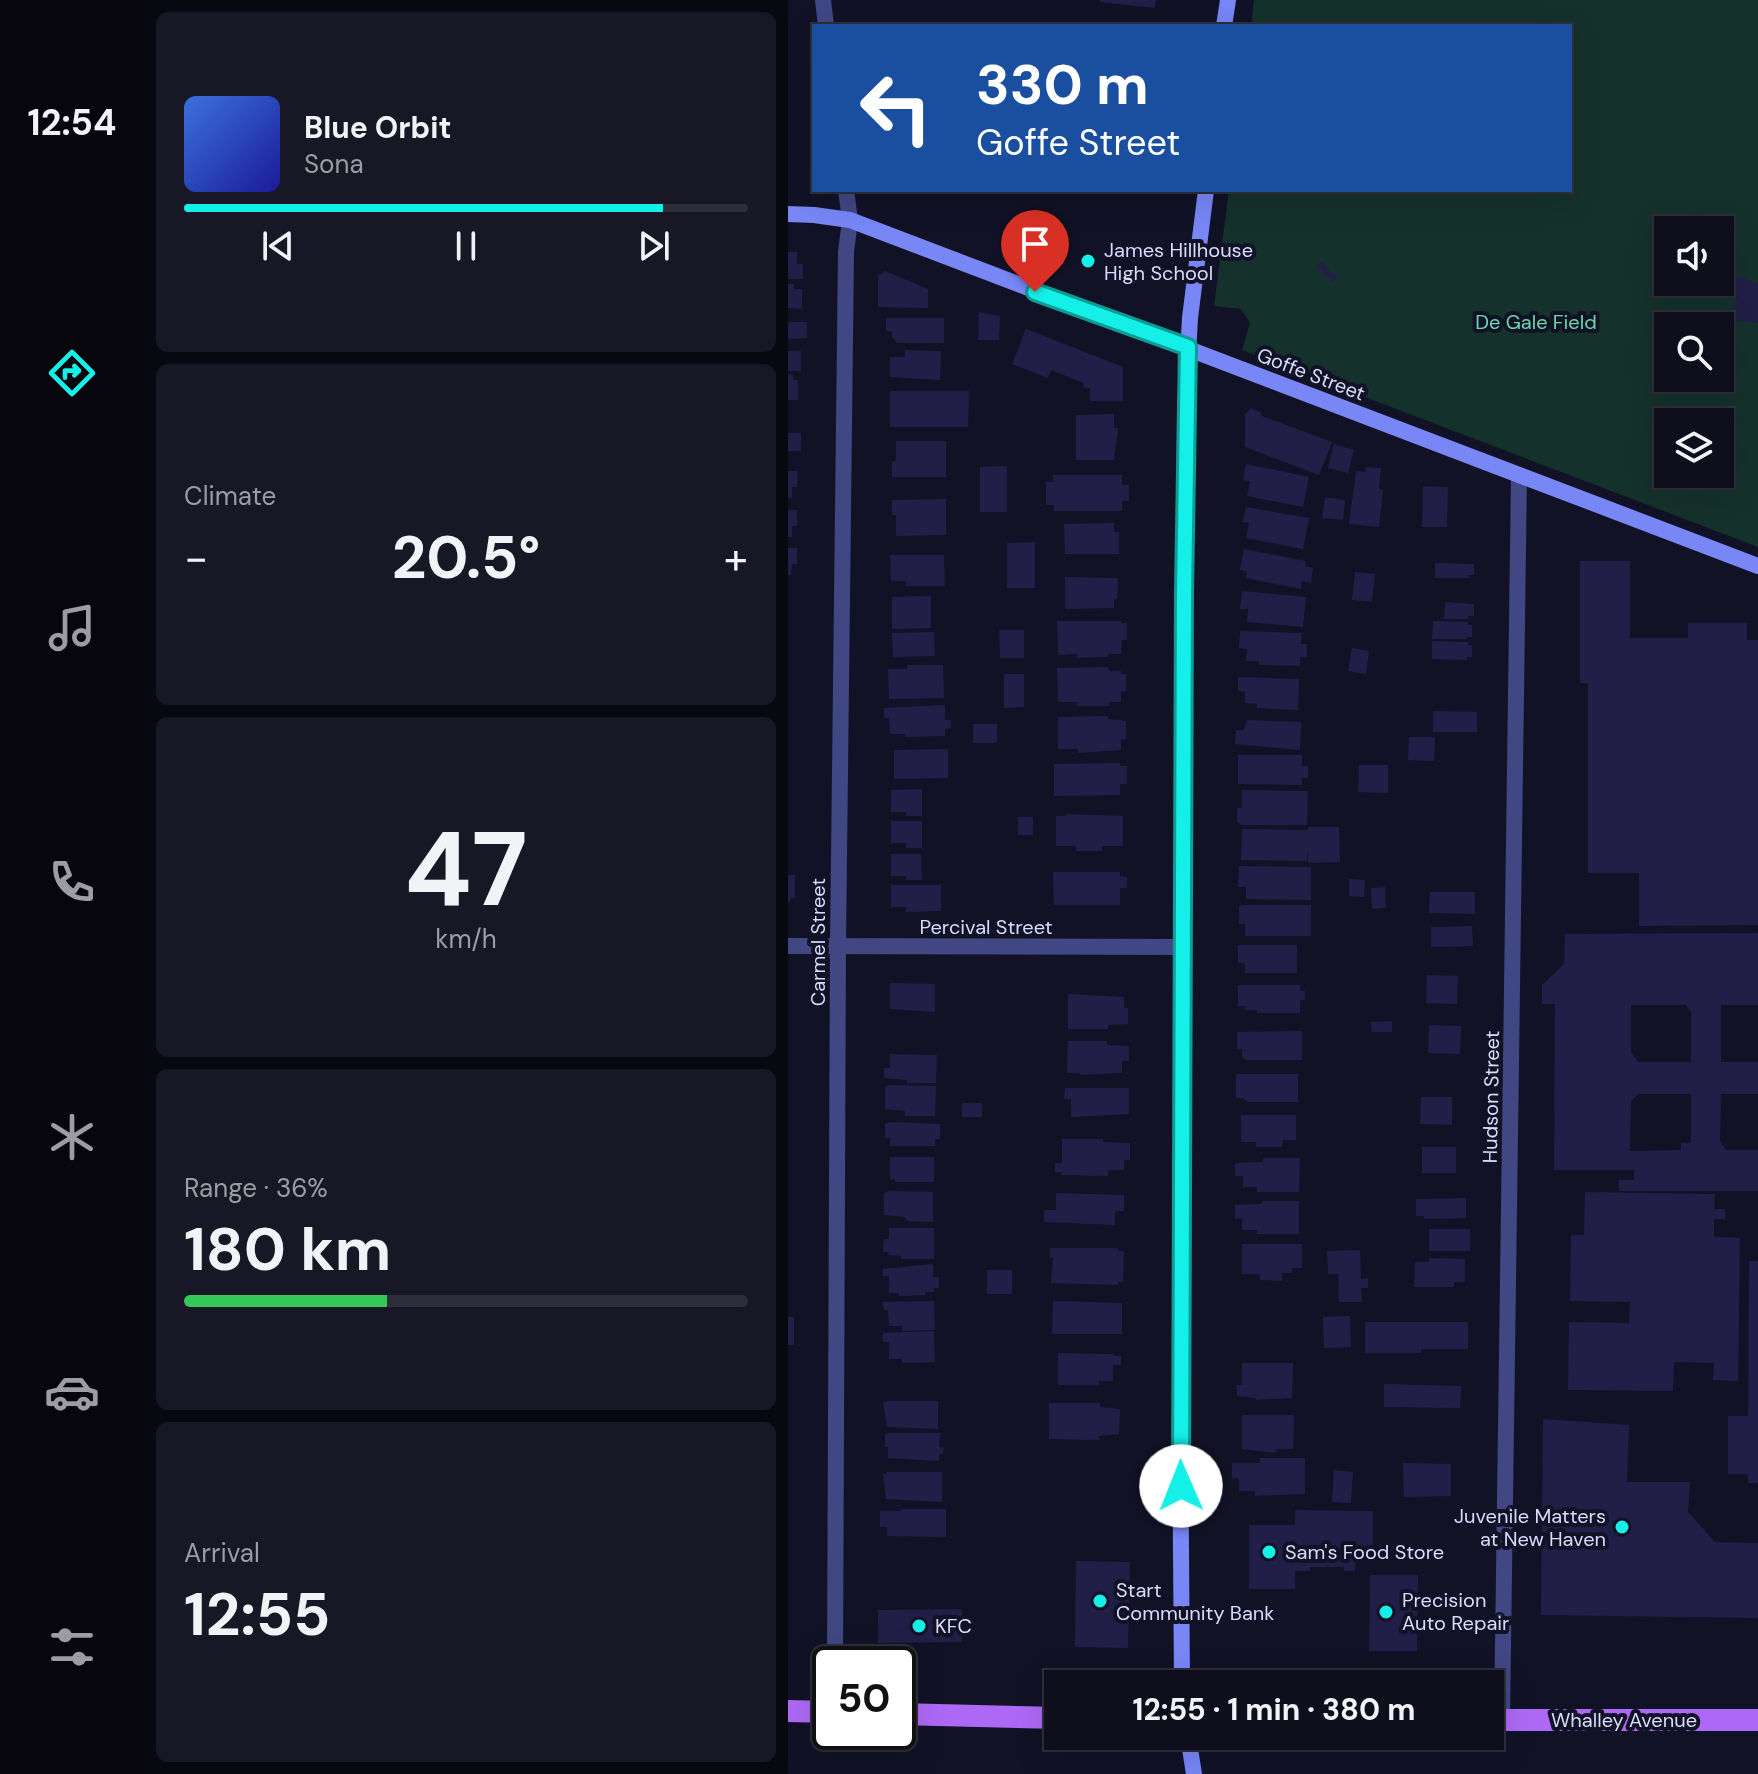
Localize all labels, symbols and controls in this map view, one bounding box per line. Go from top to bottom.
text: 330 m [976,48,1149,121]
icon: left [844,56,948,160]
text: 12:54 [28,99,116,146]
text: Blue Orbit [304,108,451,147]
text: Goffe Street [976,119,1180,166]
text: Sona [304,147,364,181]
pin [1001,210,1069,292]
map controls [1654,216,1734,488]
button: sound [1654,216,1734,296]
icon: arrive [1013,222,1057,266]
icon: previous [256,224,300,268]
icon: pause [444,224,488,268]
icon: next [632,224,676,268]
place label: James Hillhouse High School [1104,237,1253,286]
marker: James Hillhouse High School [1079,252,1097,270]
park label: De Gale Field [1475,309,1597,335]
button: search [1654,312,1734,392]
street label: Goffe Street [1253,342,1369,407]
icon: directions [44,345,100,401]
button: layers [1654,408,1734,488]
text: Climate [184,479,276,513]
text: 20.5° [392,518,540,597]
text: − [184,529,208,587]
text: + [724,529,748,587]
icon: music [44,600,100,656]
text: 47 [404,802,528,937]
icon: phone [44,854,100,910]
street label: Carmel Street [805,878,831,1006]
street label: Percival Street [919,914,1053,940]
text: km/h [435,922,497,956]
street label: Hudson Street [1477,1030,1505,1164]
icon: climate [44,1109,100,1165]
text: Range · 36% [184,1171,328,1205]
text: 180 km [184,1210,391,1289]
icon: car [44,1364,100,1420]
position arrow [1139,1444,1223,1528]
place label: Juvenile Matters at New Haven [1454,1503,1606,1552]
marker: Juvenile Matters at New Haven [1613,1518,1631,1536]
text: Arrival [184,1536,260,1570]
place label: Sam's Food Store [1285,1539,1444,1565]
marker: Sam's Food Store [1260,1543,1278,1561]
text: 12:55 [184,1575,330,1654]
place label: Start Community Bank [1116,1577,1274,1626]
place label: Precision Auto Repair [1402,1587,1510,1636]
marker: Start Community Bank [1091,1592,1109,1610]
marker: Precision Auto Repair [1377,1603,1395,1621]
place label: KFC [935,1613,972,1639]
marker: KFC [910,1617,928,1635]
icon: filters [44,1619,100,1675]
speed limit sign: 50 [812,1646,916,1750]
text: 12:55 · 1 min · 380 m [1133,1690,1415,1729]
street label: Whalley Avenue [1551,1707,1697,1733]

